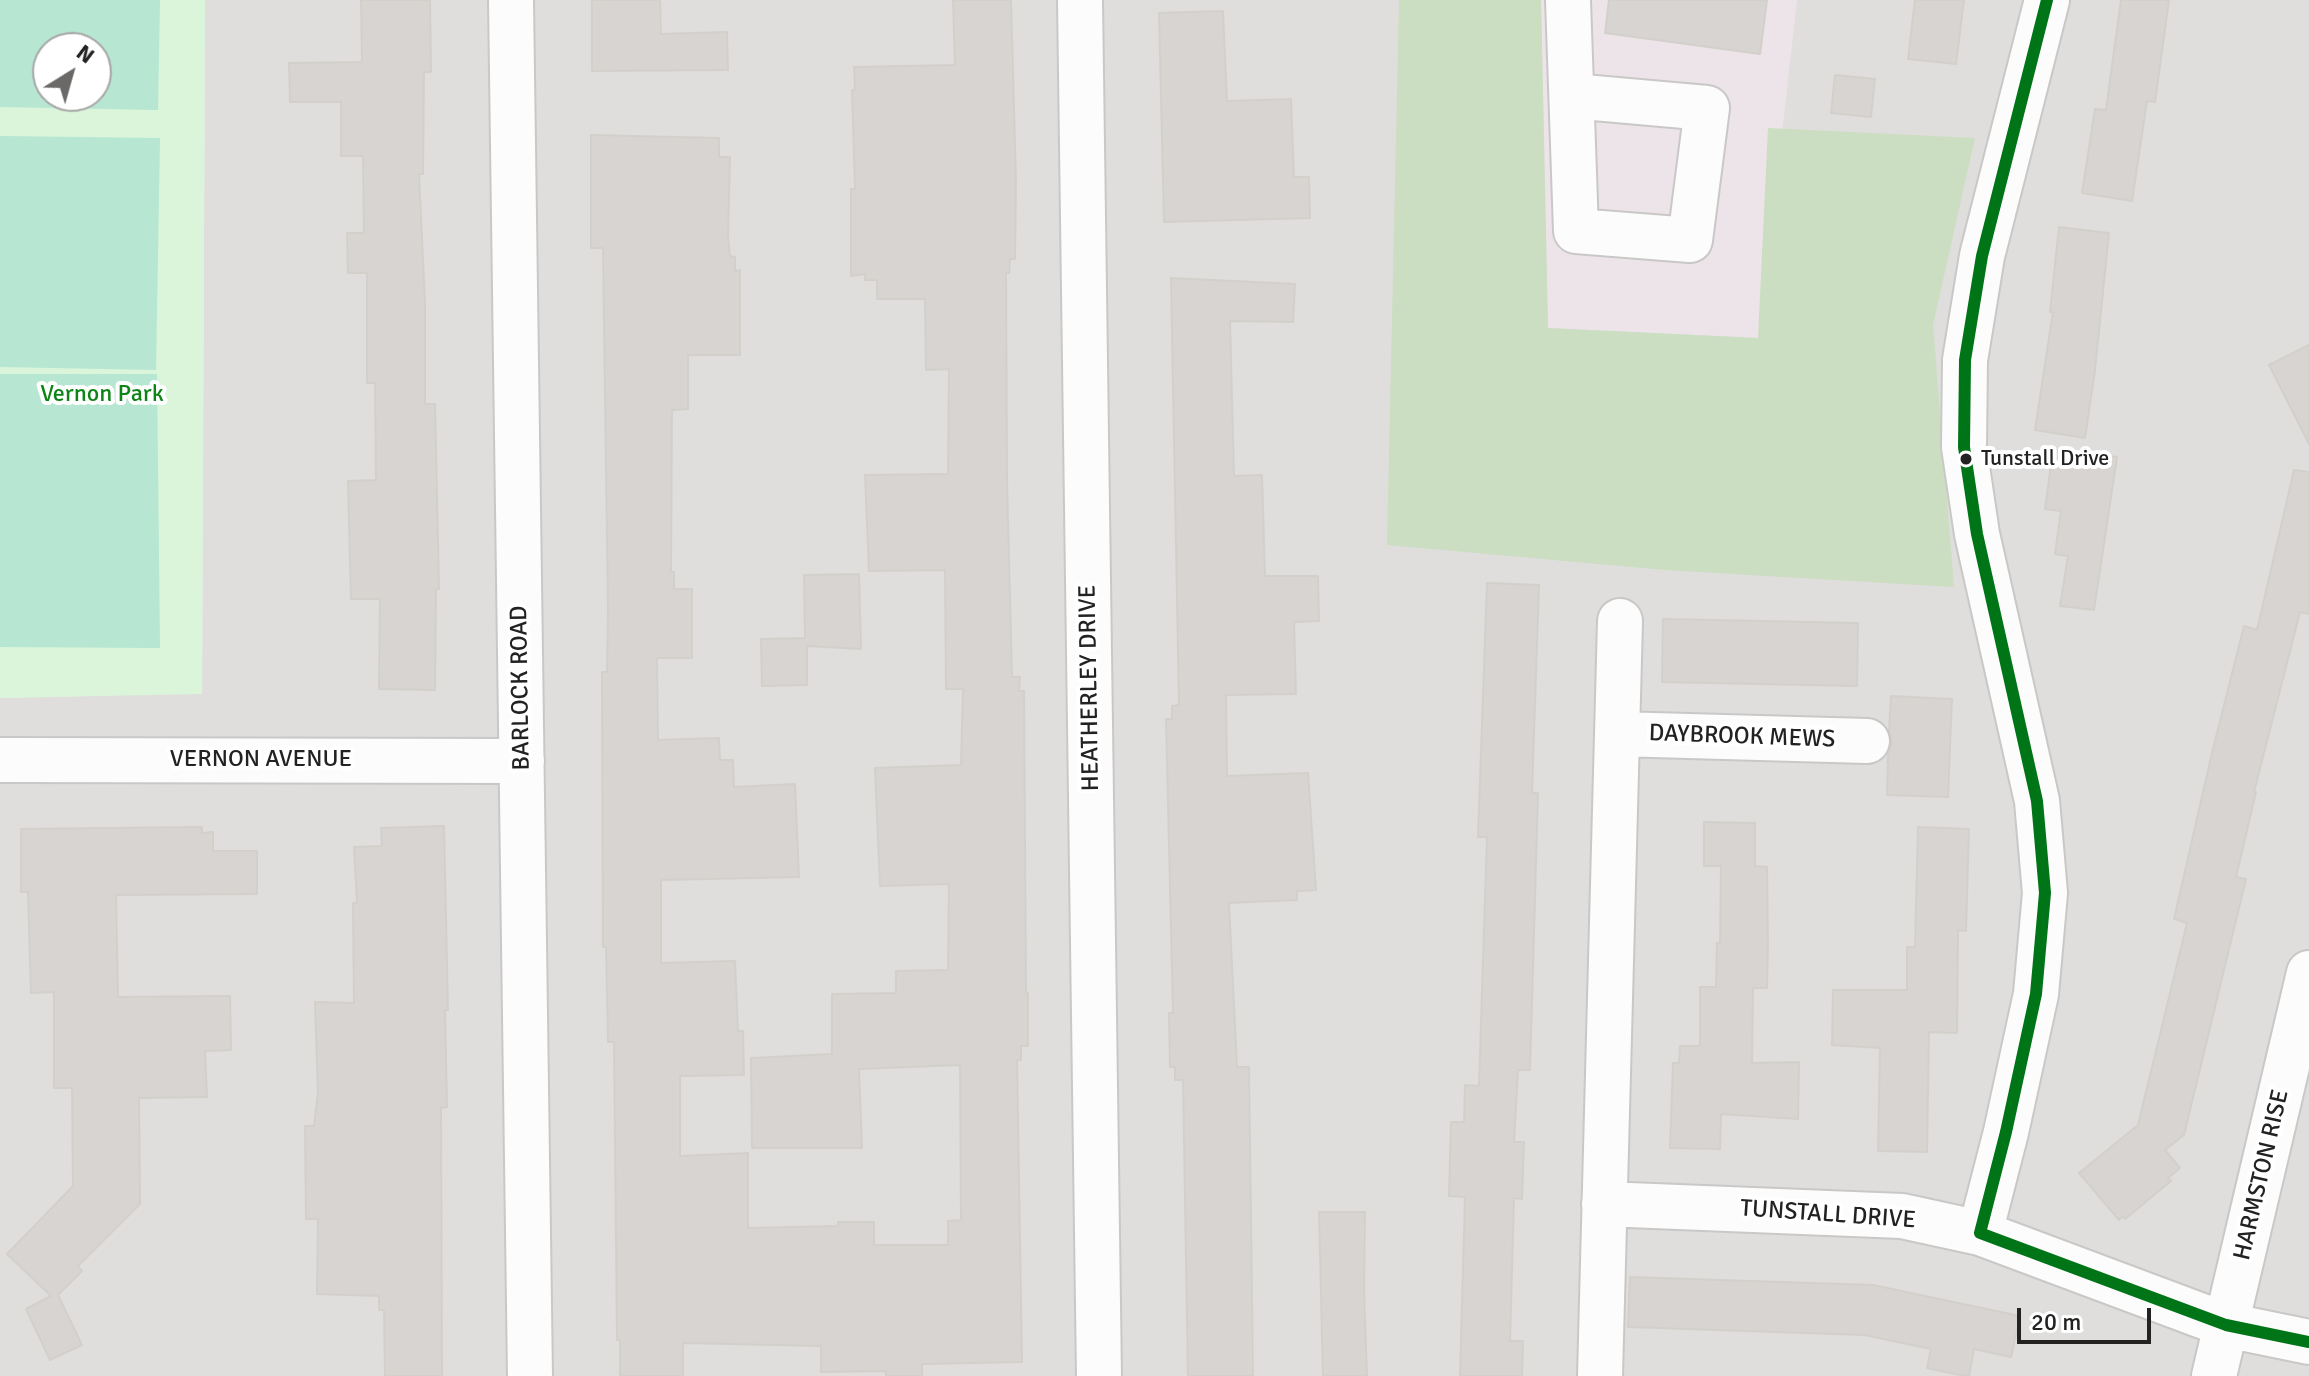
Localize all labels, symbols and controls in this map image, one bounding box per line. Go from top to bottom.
north arrow [32,32,112,112]
text: N [71,39,100,69]
park label: Vernon Park [40,381,164,409]
place label: Tunstall Drive [1981,446,2109,472]
marker: Tunstall Drive [1958,451,1974,467]
street label: HEATHERLEY DRIVE [1074,584,1106,792]
street label: BARLOCK ROAD [505,605,537,771]
street label: DAYBROOK MEWS [1648,719,1836,755]
street label: VERNON AVENUE [170,746,352,774]
street label: HARMSTON RISE [2228,1087,2296,1263]
street label: TUNSTALL DRIVE [1739,1194,1917,1236]
scale bar [2021,1292,2155,1342]
text: 20 m [2031,1307,2081,1337]

